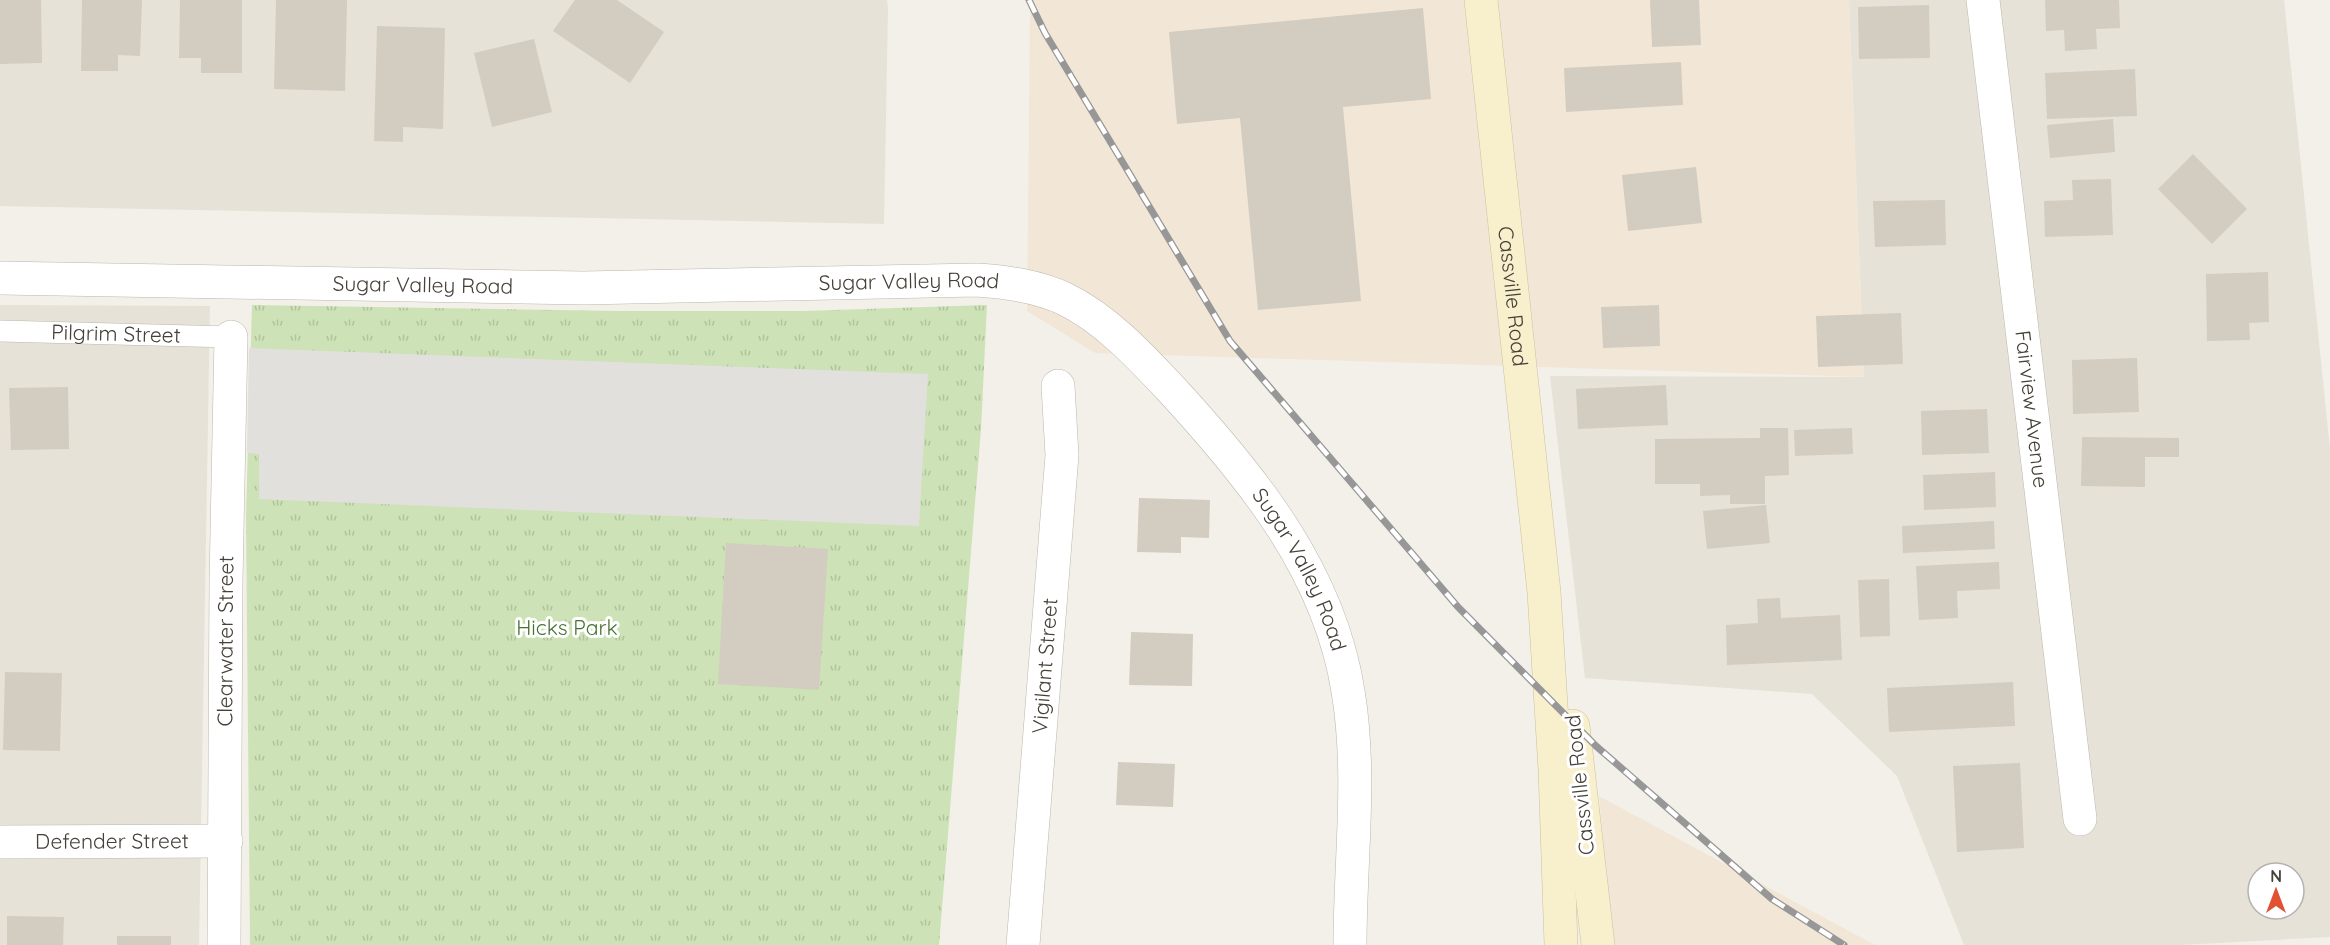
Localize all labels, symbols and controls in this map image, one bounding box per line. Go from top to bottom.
street label: Cassville Road [1493,225,1534,368]
street label: Sugar Valley Road [818,266,1000,295]
street label: Sugar Valley Road [332,270,513,299]
street label: Pilgrim Street [51,318,181,348]
street label: Fairview Avenue [2010,329,2055,489]
street label: Sugar Valley Road [1247,482,1353,654]
street label: Clearwater Street [211,555,239,727]
street label: Vigilant Street [1026,597,1063,735]
park label: Hicks Park [516,614,618,640]
street label: Cassville Road [1559,714,1599,857]
street label: Defender Street [35,827,189,854]
north arrow [2246,861,2306,921]
text: N [2270,866,2282,886]

